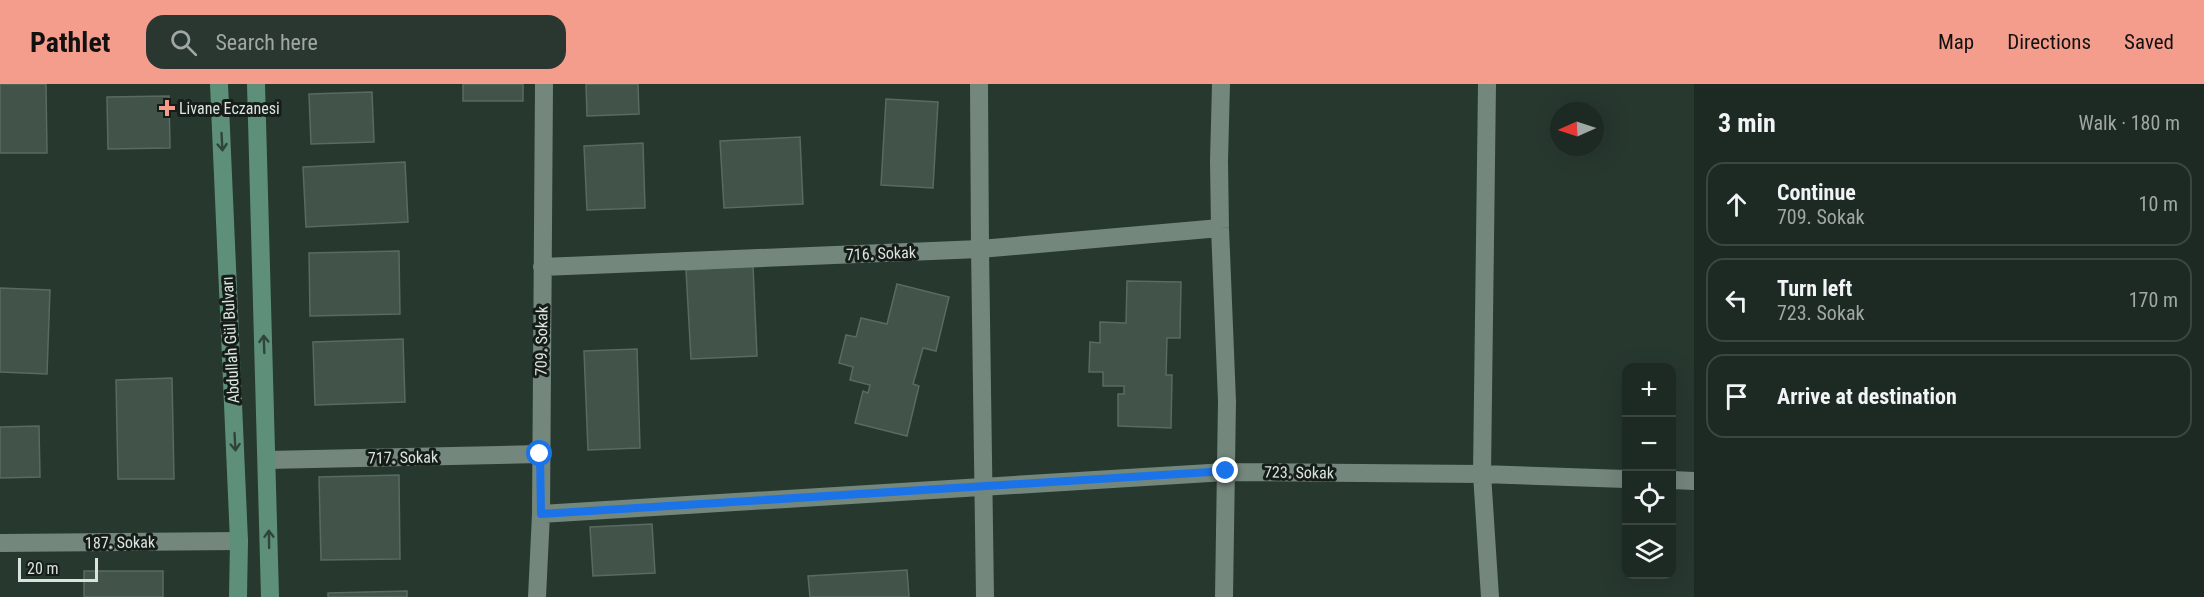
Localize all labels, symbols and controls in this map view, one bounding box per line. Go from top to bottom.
search box [146,15,566,69]
text: Pathlet [30,26,110,59]
icon: search [167,26,200,59]
text: Search here [215,30,318,55]
text: Map [1938,30,1974,54]
text: Directions [2007,30,2091,54]
text: Saved [2124,30,2174,54]
place label: Livane Eczanesi [179,99,280,118]
marker: Livane Eczanesi [160,101,174,115]
north arrow [1550,102,1604,156]
text: 3 min [1718,108,1776,138]
text: Walk · 180 m [2079,111,2180,135]
one-way arrow [216,132,227,152]
text: Continue [1777,180,1856,205]
icon: ahead [1720,188,1753,221]
text: 10 m [2139,192,2178,216]
text: 709. Sokak [1777,205,1865,229]
street label: 716. Sokak [846,243,917,264]
street label: Abdullah Gül Bulvarı [218,276,243,404]
text: Turn left [1777,276,1852,301]
icon: left [1720,284,1753,317]
text: 170 m [2129,288,2178,312]
text: 723. Sokak [1777,301,1865,325]
street label: 709. Sokak [531,305,552,376]
one-way arrow [258,334,269,354]
map controls [1622,363,1676,579]
button: + [1622,363,1676,417]
icon: arrive [1720,380,1753,413]
text: Arrive at destination [1777,384,1957,409]
button: − [1622,417,1676,471]
one-way arrow [229,432,240,452]
route start [526,440,552,466]
street label: 717. Sokak [368,447,439,468]
route end [1212,457,1238,483]
street label: 723. Sokak [1264,462,1335,483]
button: locate [1622,471,1676,525]
button: layers [1622,525,1676,579]
one-way arrow [263,529,275,549]
street label: 187. Sokak [85,532,156,553]
scale bar [18,555,98,582]
text: 20 m [27,559,59,578]

